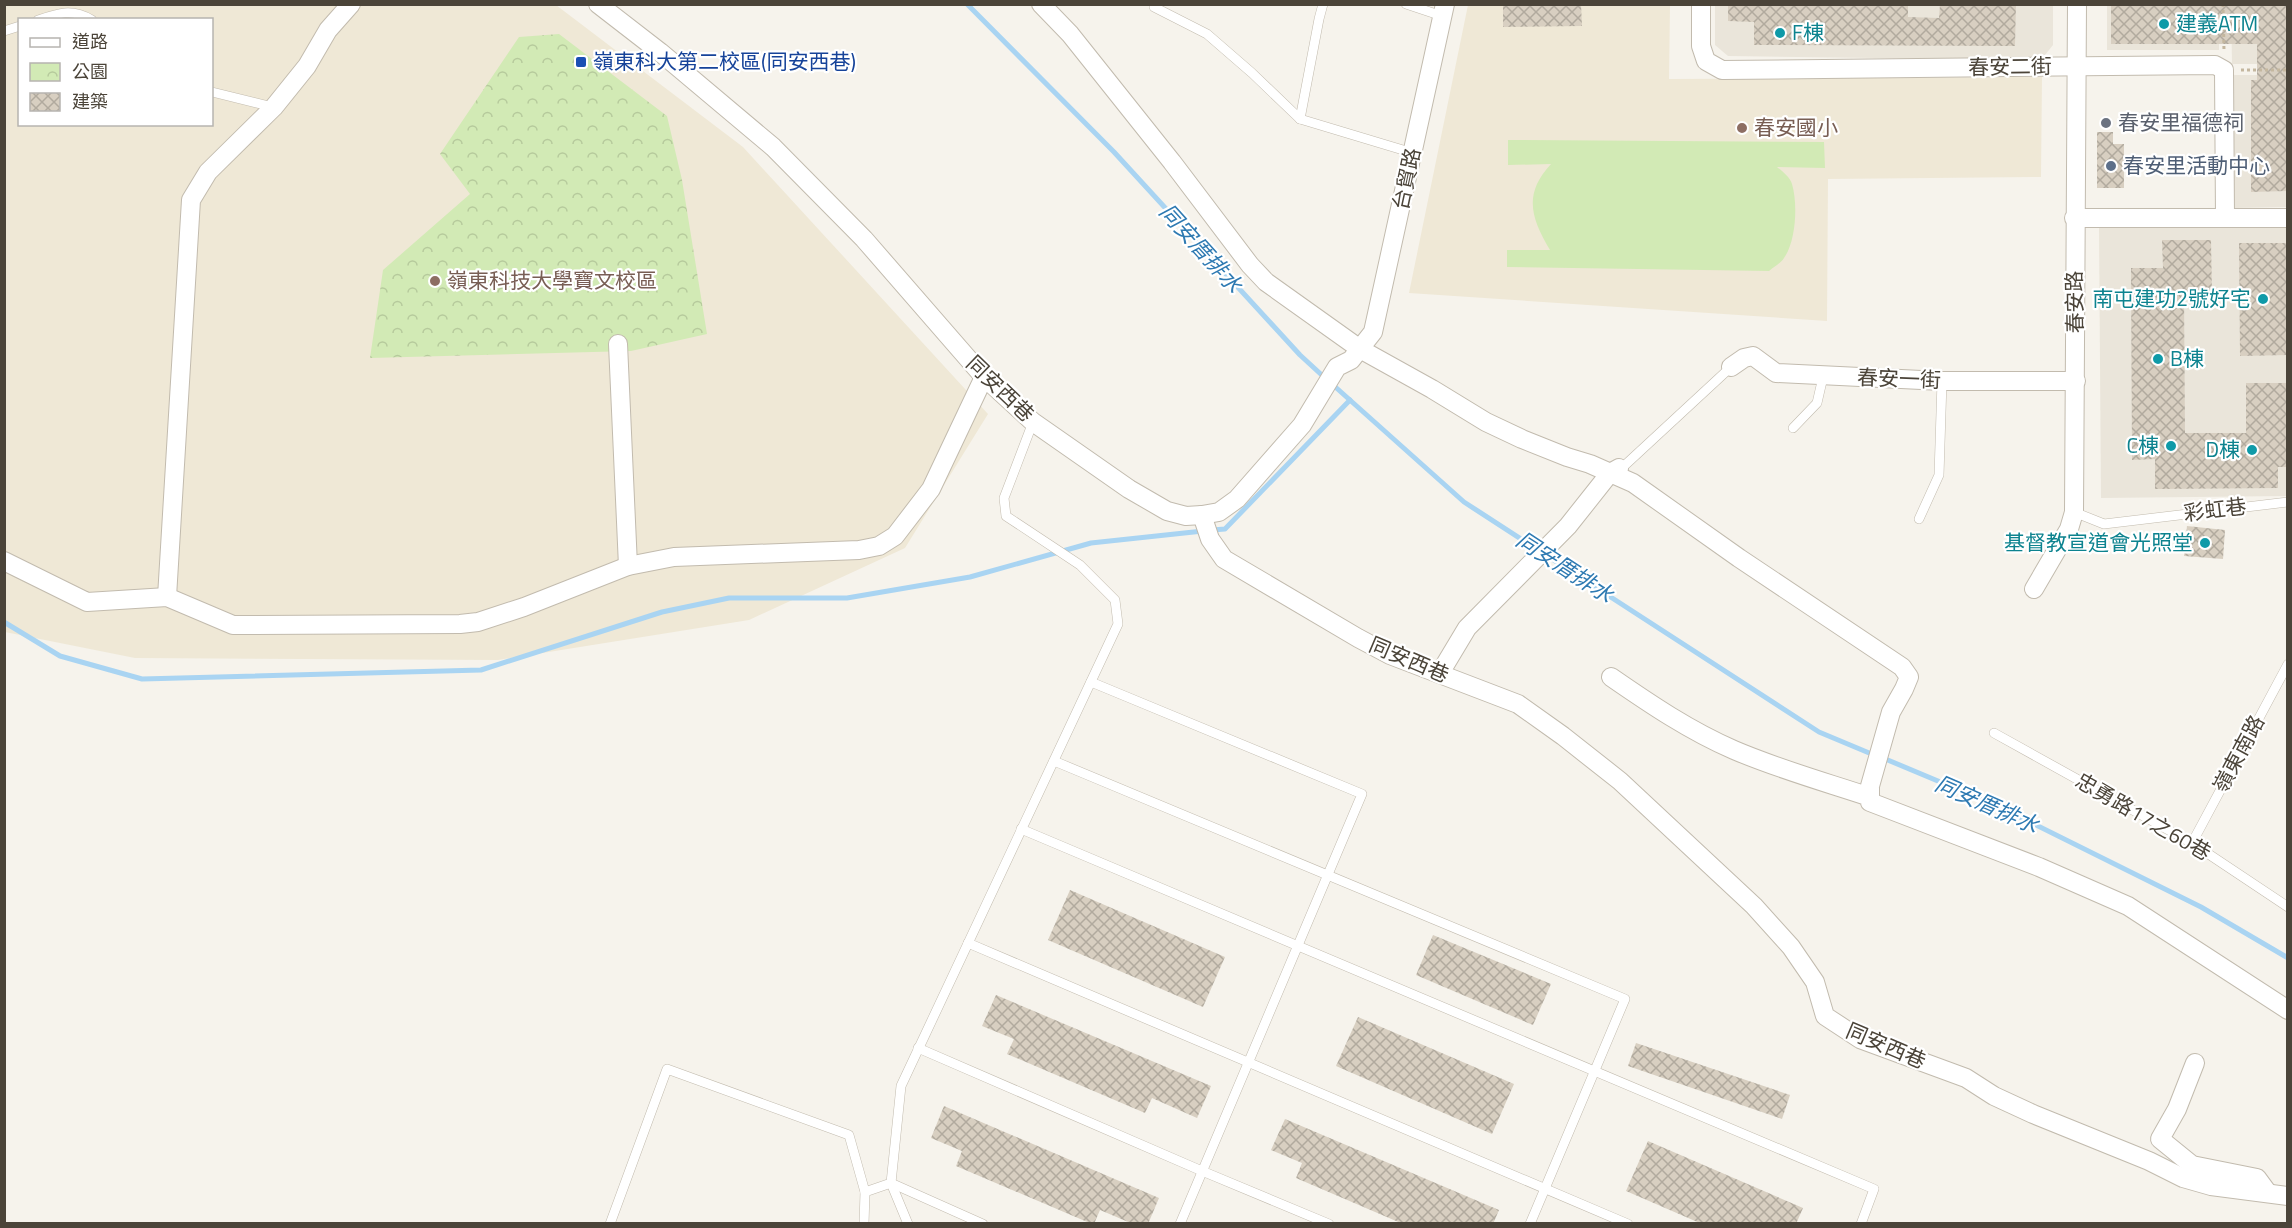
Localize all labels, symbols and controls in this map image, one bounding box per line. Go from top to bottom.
place label: 建義ATM [2176,7,2258,39]
place label: F棟 [1792,16,1824,48]
marker: 建義ATM [2157,17,2171,31]
legend [18,18,213,126]
marker: F棟 [1773,26,1787,40]
text: 道路 [72,28,108,55]
place label: 嶺東科大第二校區(同安西巷) [593,45,856,77]
street label: 春安二街 [1968,49,2052,83]
marker: 嶺東科大第二校區(同安西巷) [574,55,588,69]
text: 公園 [72,58,108,85]
text: 建築 [72,88,108,115]
place label: 春安里福德祠 [2118,106,2244,138]
place label: 春安國小 [1754,111,1838,143]
marker: 春安里福德祠 [2099,116,2113,130]
marker: 春安國小 [1735,121,1749,135]
street label: 台貿路 [1384,145,1428,213]
place label: 春安里活動中心 [2123,149,2270,181]
marker: 春安里活動中心 [2104,159,2118,173]
water label: 同安厝排水 [1152,196,1251,301]
place label: 嶺東科技大學寶文校區 [447,264,657,296]
street label: 春安路 [2057,270,2091,334]
marker: 嶺東科技大學寶文校區 [428,274,442,288]
place label: 南屯建功2號好宅 [2092,282,2251,314]
marker: 南屯建功2號好宅 [2256,292,2270,306]
place label: B棟 [2170,342,2204,374]
street label: 同安西巷 [959,348,1042,429]
marker: B棟 [2151,352,2165,366]
street label: 春安一街 [1857,361,1942,395]
place label: C棟 [2127,429,2159,461]
place label: D棟 [2205,433,2240,465]
marker: C棟 [2164,439,2178,453]
marker: D棟 [2245,443,2259,457]
street label: 彩虹巷 [2182,489,2248,529]
water label: 同安厝排水 [1510,523,1621,612]
place label: 基督教宣道會光照堂 [2004,526,2193,558]
marker: 基督教宣道會光照堂 [2198,536,2212,550]
street label: 同安西巷 [1364,628,1454,690]
street label: 嶺東南路 [2204,709,2272,798]
street label: 忠勇路17之60巷 [2070,764,2217,868]
water label: 同安厝排水 [1930,766,2045,842]
street label: 同安西巷 [1841,1014,1931,1076]

